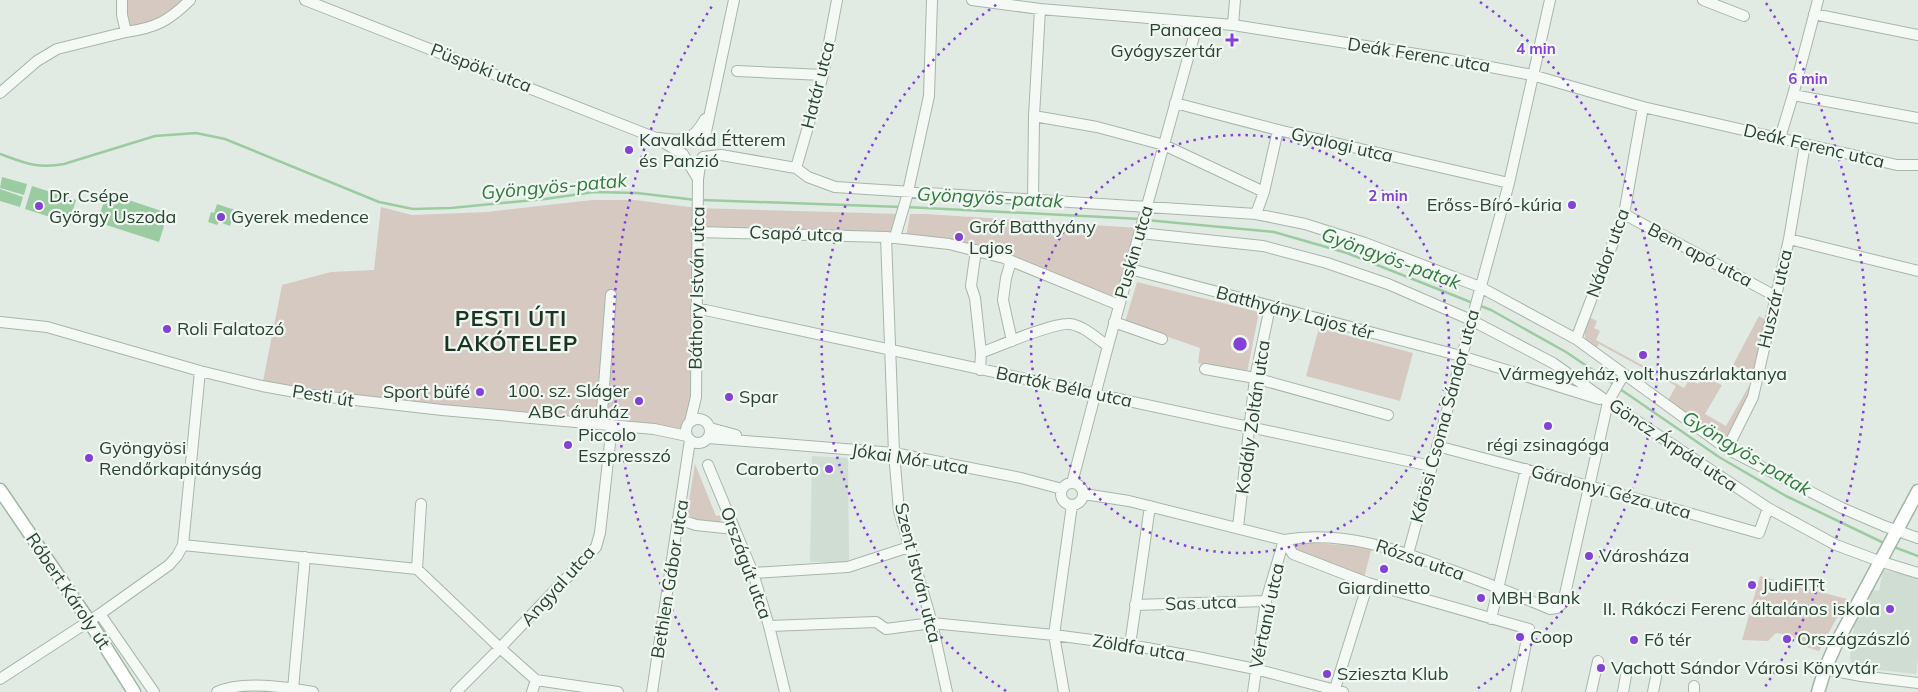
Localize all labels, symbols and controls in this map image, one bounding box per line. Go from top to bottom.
place label: Panacea Gyógyszertár [1110,18,1222,62]
street label: Deák Ferenc utca [1346,32,1492,77]
marker: Panacea Gyógyszertár [1226,34,1238,46]
street label: Püspöki utca [427,38,535,97]
street label: Határ utca [796,39,839,131]
text: 4 min [1516,39,1556,58]
text: 6 min [1788,69,1828,88]
street label: Deák Ferenc utca [1741,118,1887,173]
street label: Gyalogi utca [1289,122,1395,167]
place label: Kavalkád Étterem és Panzió [639,128,786,172]
marker: Kavalkád Étterem és Panzió [623,144,635,156]
water label: Gyöngyös-patak [480,168,629,204]
water label: Gyöngyös-patak [916,181,1065,213]
place label: Dr. Csépe György Uszoda [49,184,176,228]
text: 2 min [1368,186,1408,205]
place label: Erőss-Bíró-kúria [1427,193,1562,216]
marker: Erőss-Bíró-kúria [1566,199,1578,211]
marker: Dr. Csépe György Uszoda [33,200,45,212]
street label: Puskin utca [1109,203,1158,301]
place label: Gyerek medence [231,205,369,228]
street label: Nádor utca [1581,205,1634,300]
street label: Báthory István utca [684,206,709,370]
marker: Gyerek medence [215,211,227,223]
place label: Gróf Batthyány Lajos [969,215,1096,259]
street label: Bem apó utca [1644,217,1757,292]
street label: Csapó utca [749,220,843,247]
water label: Gyöngyös-patak [1318,222,1465,295]
marker: Gróf Batthyány Lajos [953,231,965,243]
street label: Huszár utca [1752,247,1797,350]
street label: Batthyány Lajos tér [1214,280,1377,345]
district label: PESTI ÚTI LAKÓTELEP [444,304,578,357]
street label: Kőrösi Csoma Sándor utca [1405,307,1484,525]
place label: Roli Falatozó [177,317,284,340]
marker: Roli Falatozó [161,323,173,335]
centre of rings [1231,335,1249,353]
street label: Kodály Zoltán utca [1230,338,1275,495]
marker: Vármegyeház, volt huszárlaktanya [1637,349,1649,361]
street label: Bartók Béla utca [994,361,1134,412]
place label: Vármegyeház, volt huszárlaktanya [1499,362,1787,385]
street label: Pesti út [291,379,355,412]
place label: 100. sz. Sláger ABC áruház [507,379,629,423]
place label: Sport büfé [383,380,470,403]
place label: Spar [739,385,779,408]
marker: Sport büfé [474,386,486,398]
marker: Spar [723,391,735,403]
street label: Göncz Árpád utca [1605,393,1742,496]
marker: 100. sz. Sláger ABC áruház [633,395,645,407]
water label: Gyöngyös-patak [1678,405,1817,502]
marker: régi zsinagóga [1542,420,1554,432]
place label: Piccolo Eszpresszó [578,423,671,467]
place label: régi zsinagóga [1487,433,1609,456]
place label: Gyöngyösi Rendőrkapitányság [99,436,262,480]
street label: Jókai Mór utca [850,438,970,479]
marker: Piccolo Eszpresszó [562,439,574,451]
marker: Gyöngyösi Rendőrkapitányság [83,452,95,464]
place label: Caroberto [735,457,819,480]
street label: Gárdonyi Géza utca [1529,459,1693,524]
marker: Caroberto [823,463,835,475]
street label: Bethlen Gábor utca [646,498,693,660]
street label: Szent István utca [890,500,947,645]
street label: Országút utca [716,504,777,622]
street label: Róbert Károly út [21,528,116,653]
street label: Rózsa utca [1373,534,1468,585]
street label: Angyal utca [516,541,600,631]
place label: Városháza [1599,544,1689,567]
marker: Városháza [1583,550,1595,562]
street label: Vértanú utca [1244,561,1289,671]
marker: Giardinetto [1378,563,1390,575]
place label: JudiFITt [1762,573,1825,596]
place label: Giardinetto [1338,576,1430,599]
marker: JudiFITt [1746,579,1758,591]
place label: MBH Bank [1491,586,1581,609]
street label: Sas utca [1165,590,1237,615]
marker: MBH Bank [1475,592,1487,604]
place label: II. Rákóczi Ferenc általános iskola [1603,597,1880,620]
marker: II. Rákóczi Ferenc általános iskola [1884,603,1896,615]
place label: Coop [1530,625,1573,648]
place label: Országzászló [1797,627,1910,650]
place label: Fő tér [1644,628,1692,651]
street label: Zöldfa utca [1091,629,1187,666]
marker: Coop [1514,631,1526,643]
marker: Országzászló [1781,633,1793,645]
marker: Fő tér [1628,634,1640,646]
place label: Vachott Sándor Városi Könyvtár [1611,656,1878,679]
place label: Szieszta Klub [1337,662,1448,685]
marker: Vachott Sándor Városi Könyvtár [1595,662,1607,674]
marker: Szieszta Klub [1321,668,1333,680]

